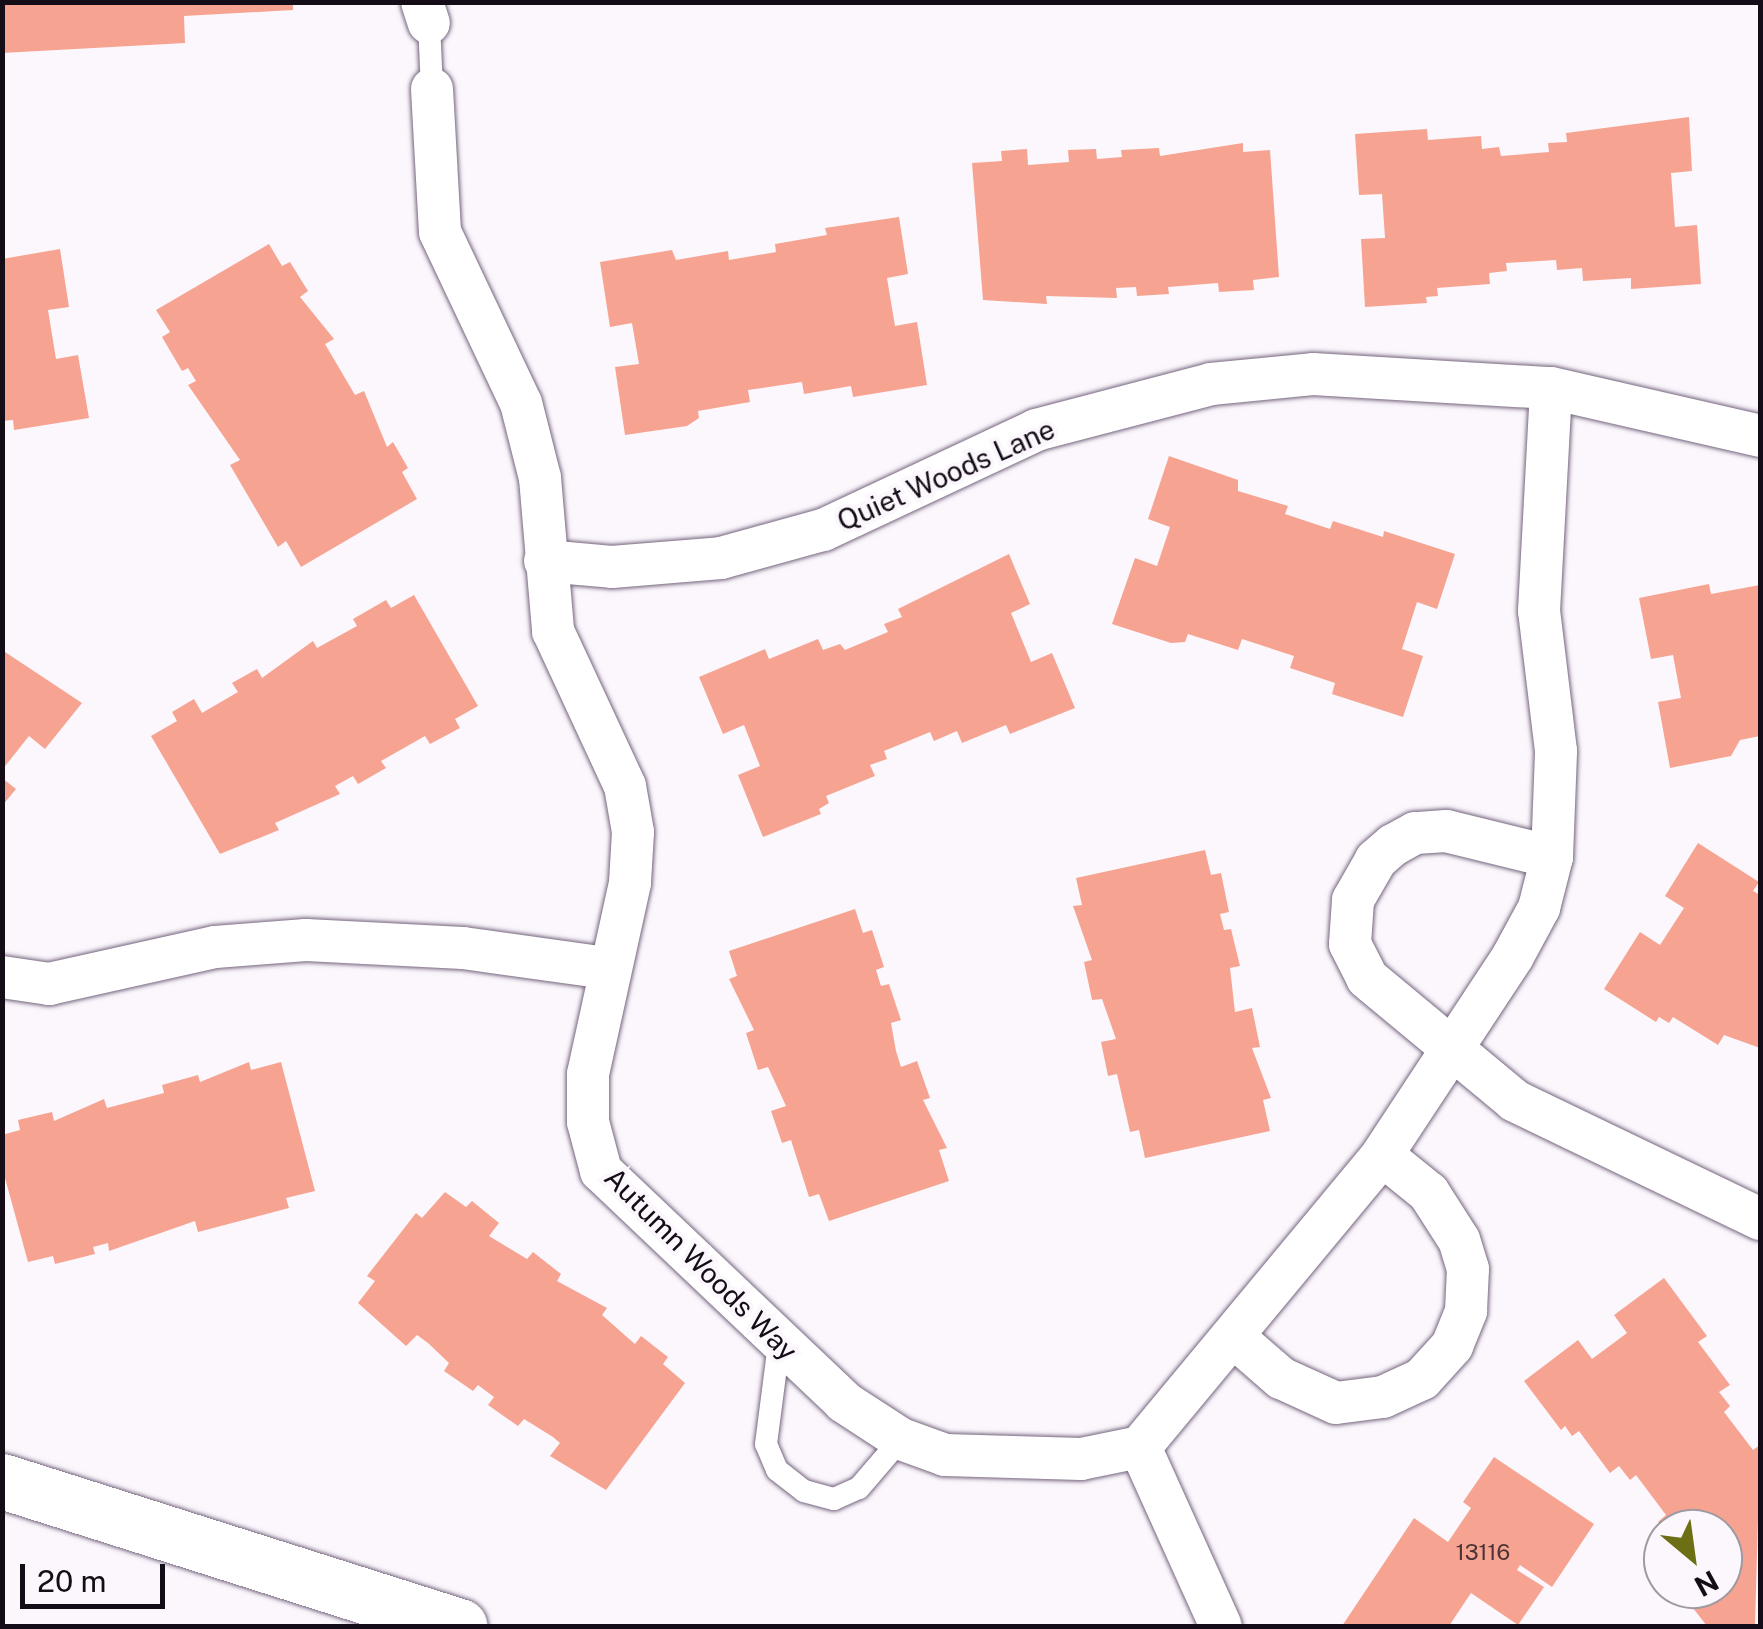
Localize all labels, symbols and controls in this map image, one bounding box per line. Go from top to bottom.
street label: Quiet Woods Lane [832,412,1060,538]
street label: Autumn Woods Way [597,1160,805,1368]
north arrow [1643,1509,1743,1609]
house number: 13116 [1456,1540,1510,1566]
scale bar [25,1544,170,1606]
text: 20 m [37,1563,106,1599]
text: N [1689,1564,1724,1604]

